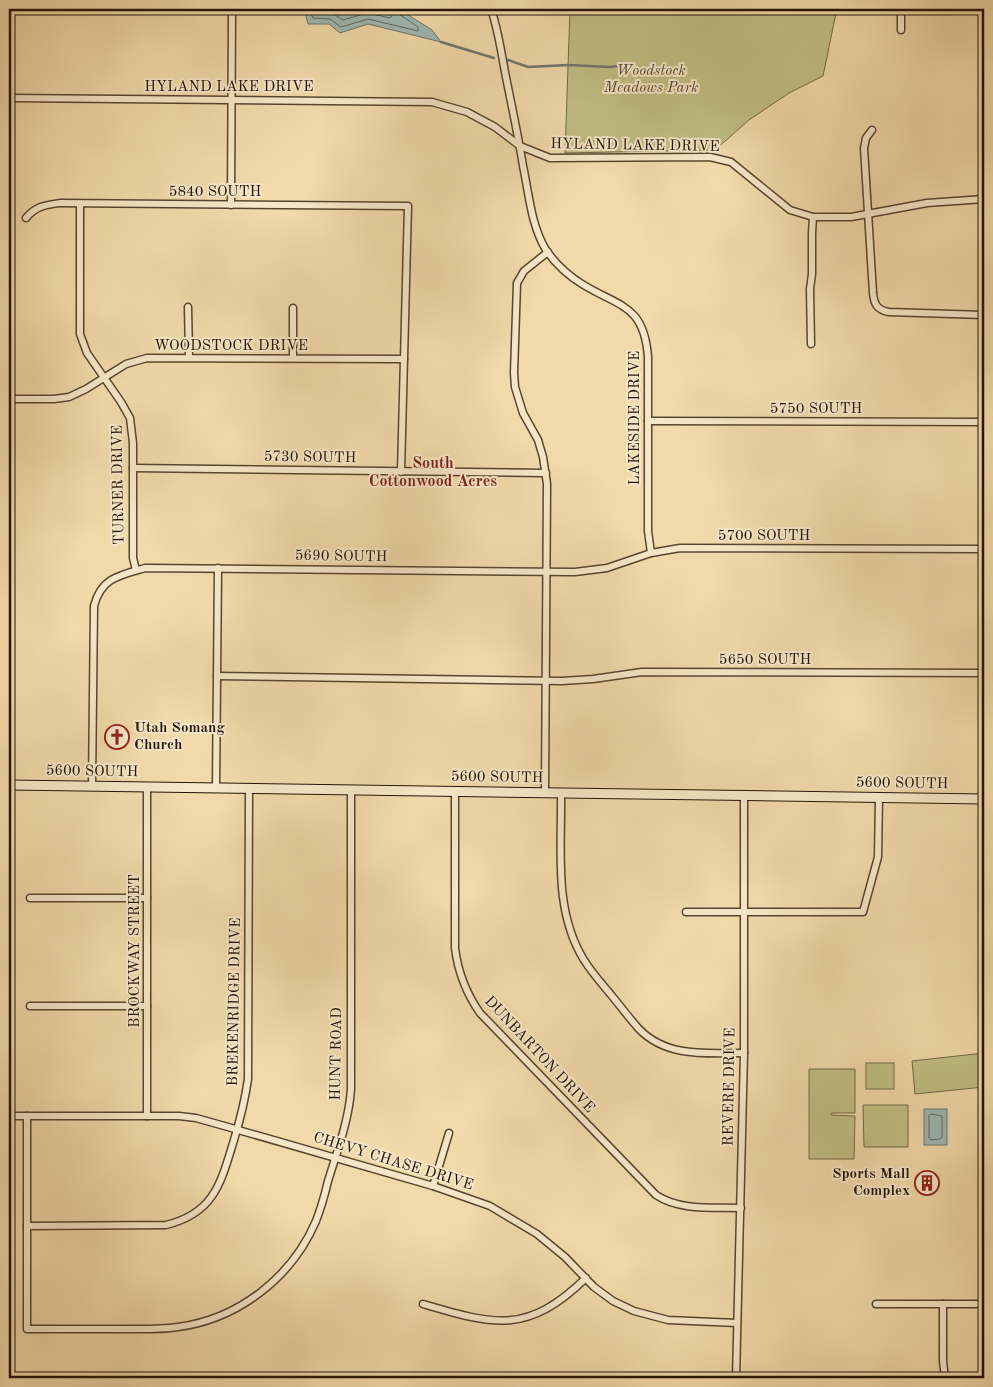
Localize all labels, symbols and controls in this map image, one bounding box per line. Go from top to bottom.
park label: Woodstock Meadows Park [603,64,698,96]
street label: HYLAND LAKE DRIVE [144,80,314,95]
street label: HYLAND LAKE DRIVE [550,137,720,155]
street label: 5840 SOUTH [169,185,261,200]
street label: WOODSTOCK DRIVE [154,339,308,354]
street label: LAKESIDE DRIVE [628,351,643,485]
street label: 5750 SOUTH [770,402,862,417]
street label: TURNER DRIVE [110,425,128,545]
street label: 5730 SOUTH [264,450,357,466]
district label: South Cottonwood Acres [369,456,497,490]
street label: 5700 SOUTH [718,529,810,544]
street label: 5690 SOUTH [295,549,388,565]
street label: 5650 SOUTH [719,653,811,668]
place label: Utah Somang Church [134,721,225,753]
church icon: Utah Somang Church [104,724,130,750]
street label: 5600 SOUTH [46,764,139,780]
street label: 5600 SOUTH [451,770,544,786]
street label: 5600 SOUTH [856,776,949,792]
street label: BROCKWAY STREET [128,874,143,1028]
street label: BREKENRIDGE DRIVE [226,918,244,1086]
street label: DUNBARTON DRIVE [481,994,597,1116]
street label: HUNT ROAD [329,1007,345,1101]
street label: REVERE DRIVE [721,1028,739,1146]
street label: CHEVY CHASE DRIVE [311,1131,475,1193]
place label: Sports Mall Complex [832,1167,910,1199]
building icon: Sports Mall Complex [914,1170,940,1196]

